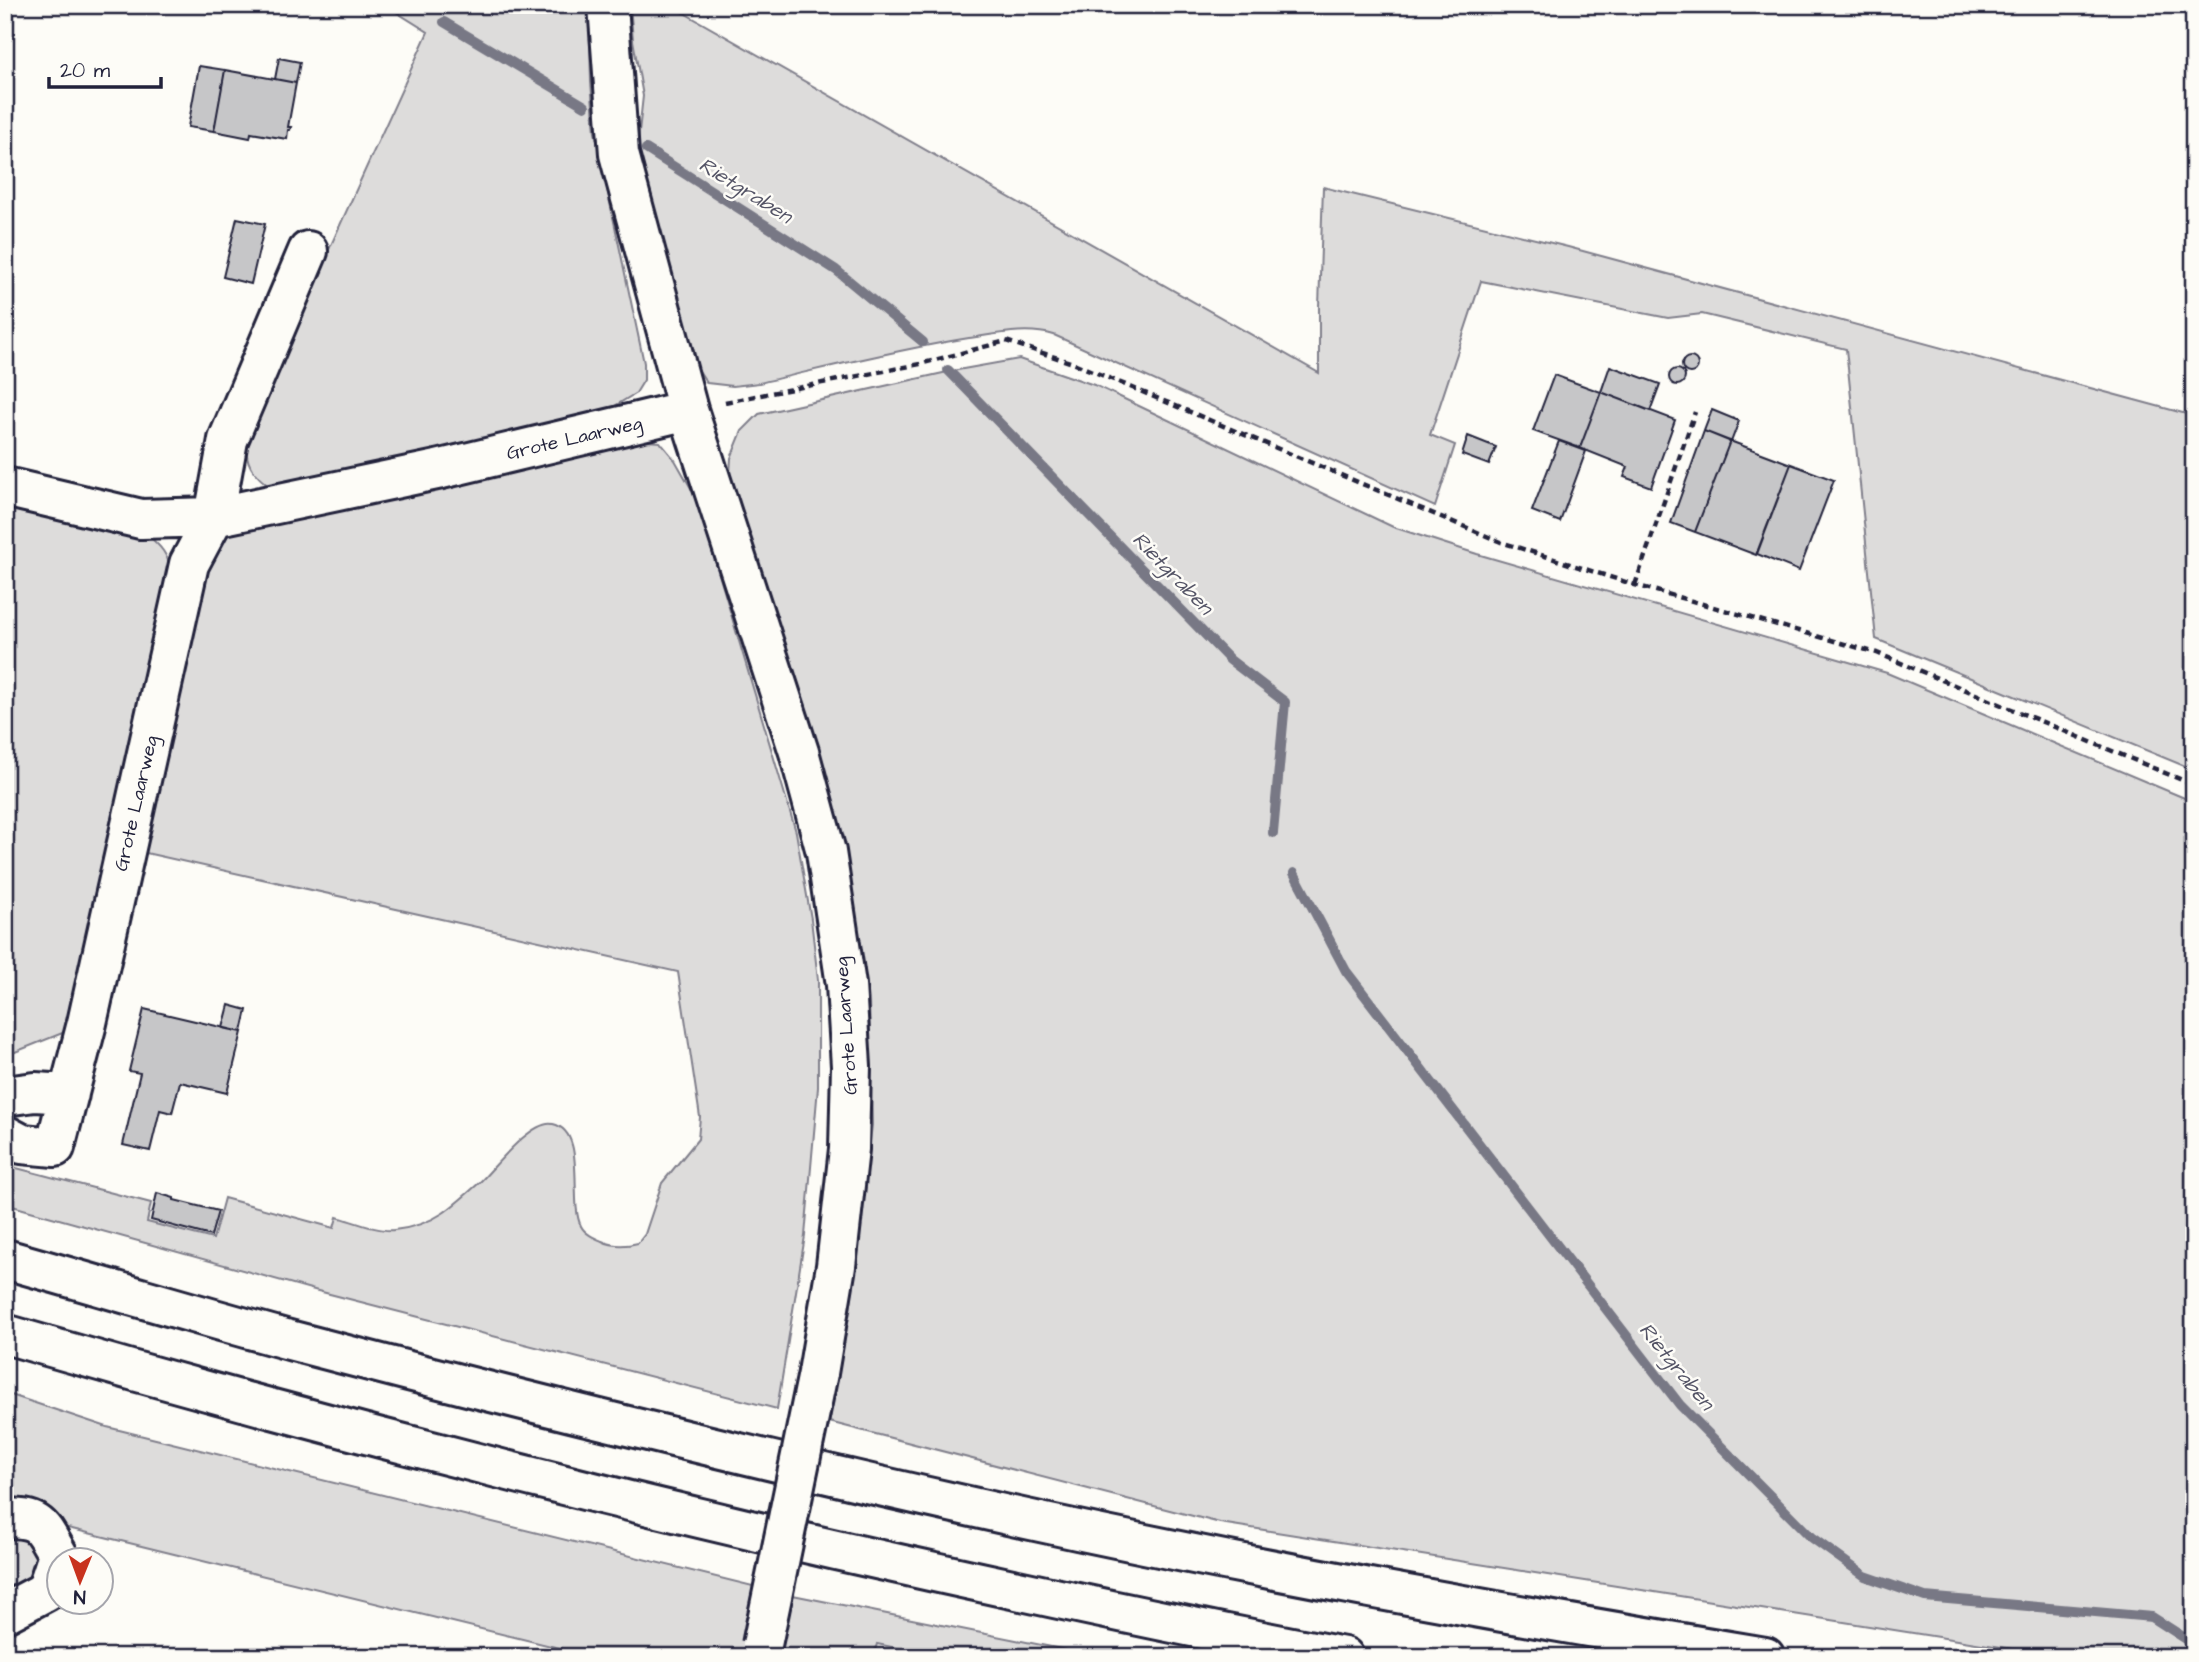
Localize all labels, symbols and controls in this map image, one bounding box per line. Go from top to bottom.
scale bar [49,46,161,90]
text: 20 m [60,56,111,85]
water label: Rietgraben [693,150,799,232]
street label: Grote Laarweg [504,410,645,468]
water label: Rietgraben [1125,526,1220,623]
street label: Grote Laarweg [108,733,166,874]
street label: Grote Laarweg [828,956,866,1096]
water label: Rietgraben [1632,1316,1722,1418]
north arrow [46,1546,116,1616]
text: N [73,1583,86,1610]

